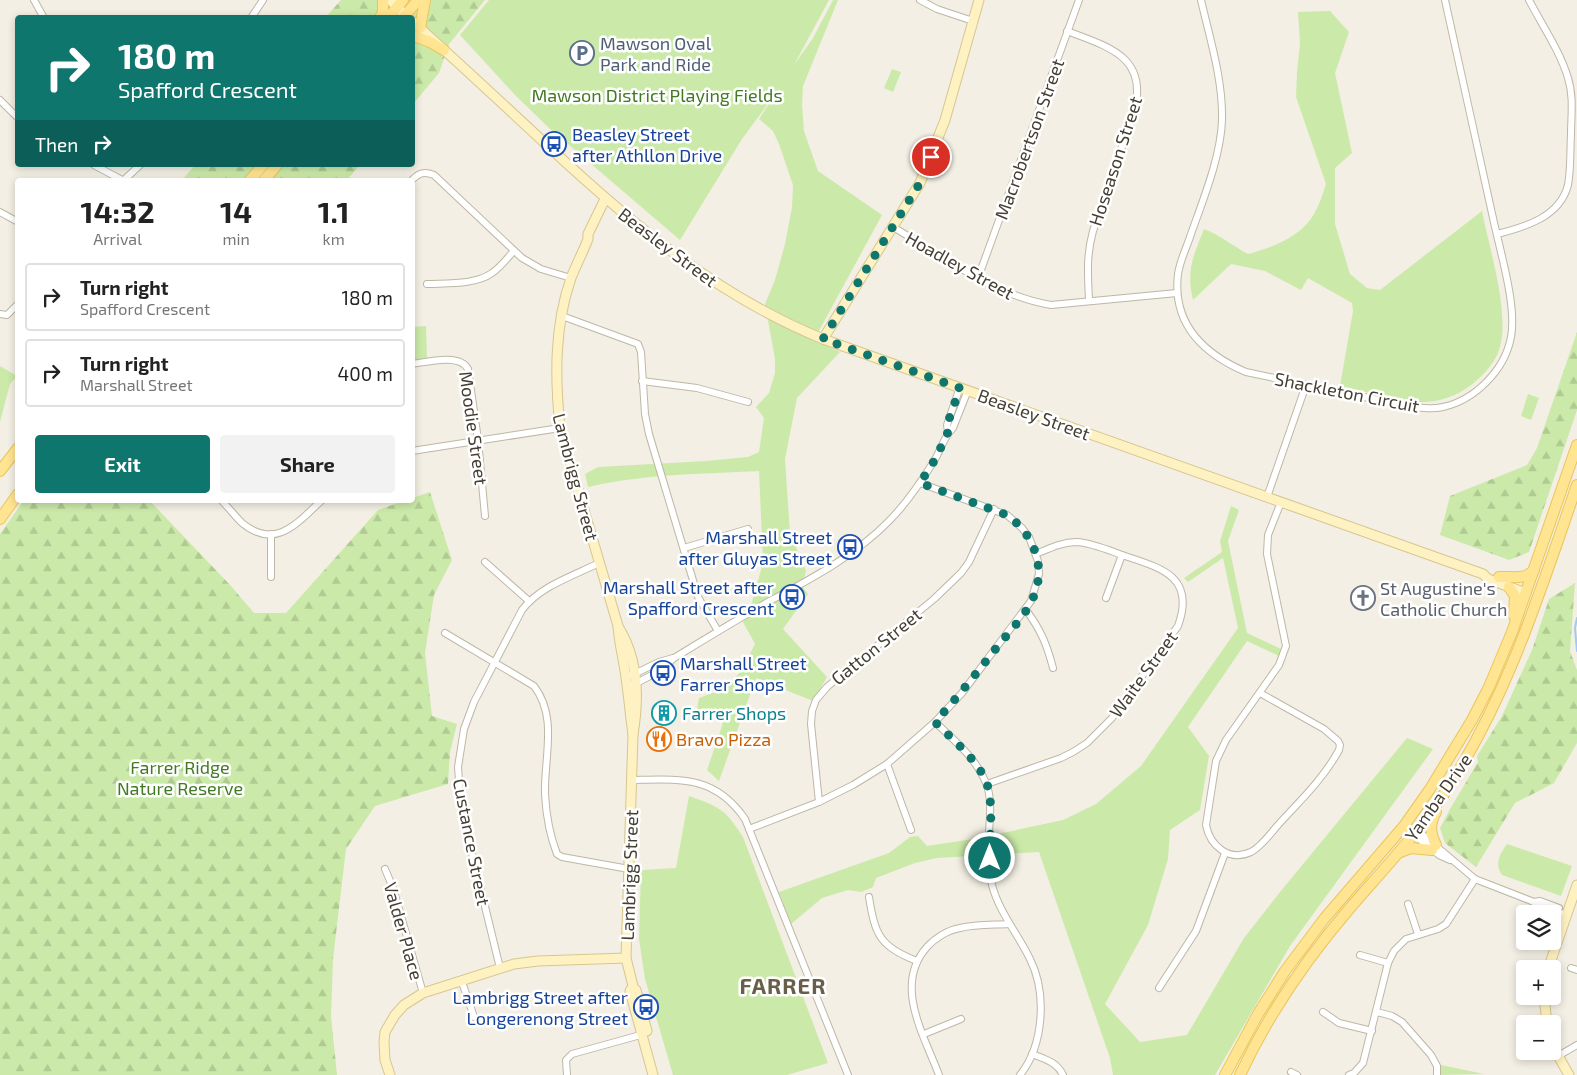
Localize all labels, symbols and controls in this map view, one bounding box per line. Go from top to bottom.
place label: Mawson Oval Park and Ride [600,32,712,75]
text: 180 m [118,34,215,76]
icon: right [35,35,100,100]
parking icon: Mawson Oval Park and Ride [569,40,595,66]
street label: Macrobertson Street [990,55,1068,222]
text: Spafford Crescent [118,76,297,102]
park label: Mawson District Playing Fields [531,84,783,106]
street label: Hoseason Street [1084,93,1146,229]
place label: Beasley Street after Athllon Drive [572,123,722,166]
icon: right [88,130,116,158]
bus stop icon: Beasley Street after Athllon Drive [541,131,567,157]
text: Then [35,133,78,156]
pin [910,136,952,178]
icon: arrive [917,143,945,171]
text: 14:32 [80,193,155,229]
text: 14 [220,193,252,229]
text: 1.1 [318,193,350,229]
street label: Beasley Street [614,203,722,291]
street label: Hoadley Street [902,226,1018,304]
text: Arrival [93,229,142,248]
text: min [223,229,250,248]
text: km [323,229,345,248]
text: Turn right [80,276,168,299]
icon: right [37,283,65,311]
text: 180 m [342,286,393,309]
text: Spafford Crescent [80,299,210,318]
text: Turn right [80,352,168,375]
icon: right [37,359,65,387]
text: 400 m [338,362,393,385]
street label: Shackleton Circuit [1273,367,1421,417]
street label: Moodie Street [455,370,493,486]
text: Marshall Street [80,375,193,394]
street label: Beasley Street [975,383,1093,445]
street label: Lambrigg Street [548,411,604,543]
button: Exit [35,435,210,493]
button: Share [220,435,395,493]
place label: Marshall Street after Gluyas Street [678,526,832,569]
bus stop icon: Marshall Street after Gluyas Street [837,534,863,560]
place label: Marshall Street after Spafford Crescent [603,576,774,619]
place label: St Augustine's Catholic Church [1380,577,1508,620]
bus stop icon: Marshall Street after Spafford Crescent [779,584,805,610]
church icon: St Augustine's Catholic Church [1350,585,1376,611]
street label: Gatton Street [826,603,926,689]
street label: Waite Street [1104,626,1182,722]
place label: Marshall Street Farrer Shops [680,652,807,695]
bus stop icon: Marshall Street Farrer Shops [650,660,676,686]
building icon: Farrer Shops [651,700,677,726]
place label: Farrer Shops [682,702,786,724]
restaurant icon: Bravo Pizza [646,726,672,752]
place label: Bravo Pizza [676,728,771,750]
street label: Yamba Drive [1400,749,1476,845]
park label: Farrer Ridge Nature Reserve [117,756,243,799]
street label: Custance Street [449,776,495,908]
street label: Lambrigg Street [616,809,642,941]
position arrow [963,831,1015,883]
street label: Valder Place [380,880,428,982]
map controls [1516,905,1561,1060]
button: layers [1516,905,1561,950]
button: + [1516,960,1561,1005]
district label: FARRER [739,972,827,998]
place label: Lambrigg Street after Longerenong Street [453,986,628,1029]
bus stop icon: Lambrigg Street after Longerenong Street [633,994,659,1020]
button: − [1516,1015,1561,1060]

